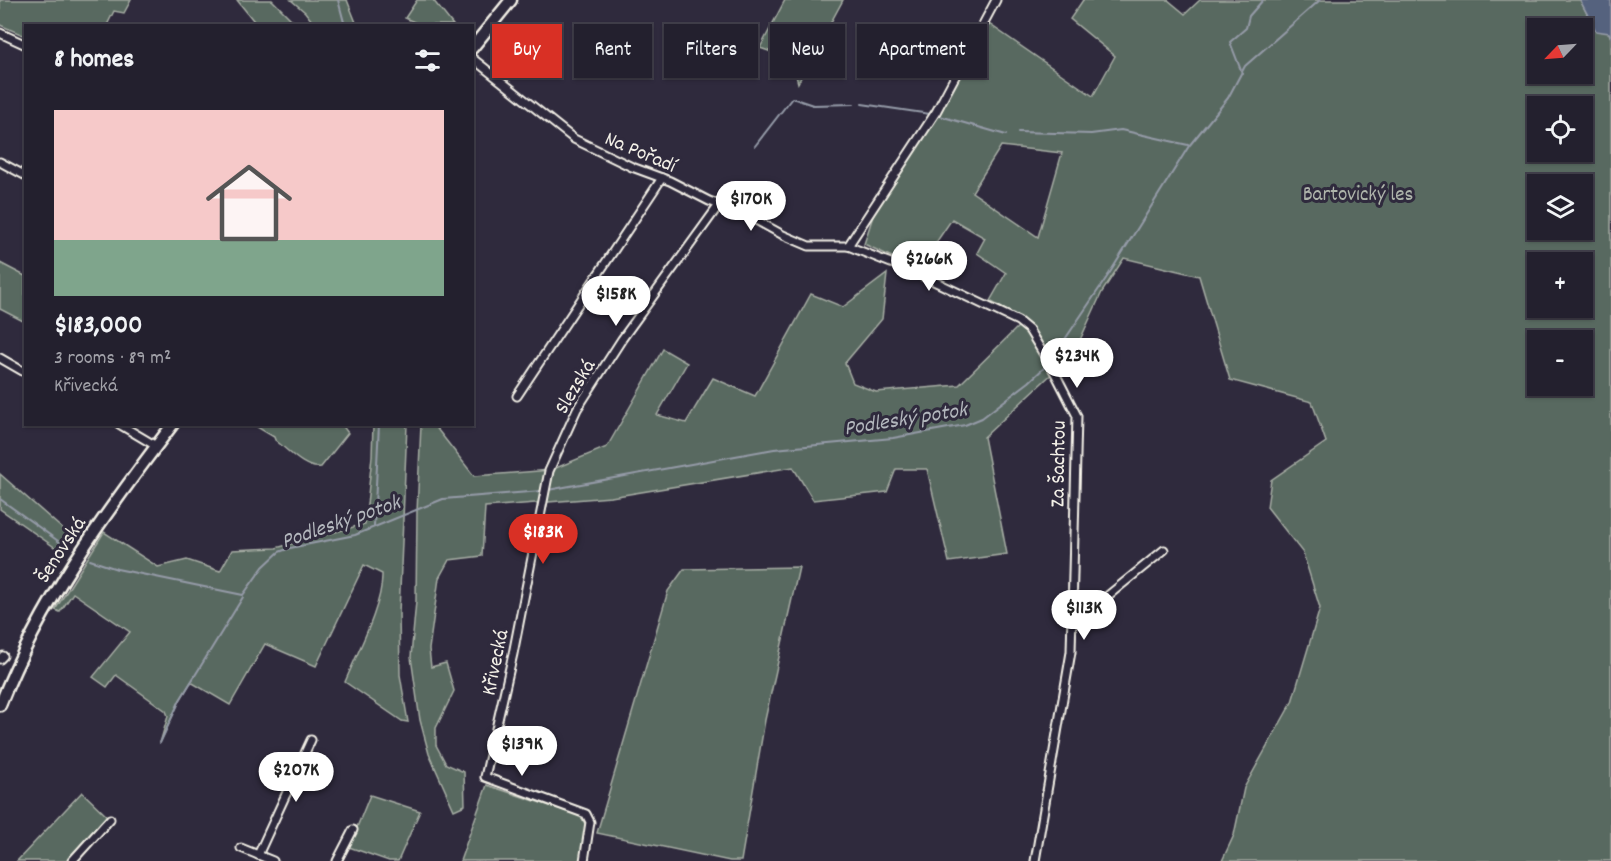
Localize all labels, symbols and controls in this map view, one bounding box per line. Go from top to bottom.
north arrow [1527,18,1593,84]
map controls [1527,18,1593,396]
chip: Buy [492,24,562,78]
chip: Rent [574,24,652,78]
chip: Filters [664,24,758,78]
chip: New [770,24,845,78]
chip: Apartment [857,24,987,78]
text: 8 homes [54,42,134,79]
icon: filters [411,44,444,77]
button: locate [1527,96,1593,162]
street label: Na Pořadí [599,125,682,183]
icon: home [195,149,303,257]
button: layers [1527,174,1593,240]
pin: $170K [709,181,793,232]
park label: Bartovický les [1303,181,1413,211]
text: $170K [730,186,772,214]
pin: $266K [887,241,971,292]
text: $266K [905,246,953,274]
button: + [1527,252,1593,318]
pin: $158K [574,276,658,327]
text: $158K [595,281,637,309]
text: $183,000 [54,308,142,345]
button: − [1527,330,1593,396]
pin: $234K [1035,338,1119,389]
text: $234K [1054,343,1100,371]
text: 3 rooms · 89 m² [54,345,171,373]
street label: Slezská [548,354,605,421]
text: Křivecká [54,373,118,401]
water label: Podleský potok [842,395,971,445]
street label: Za Šachtou [1044,420,1076,508]
water label: Podleský potok [277,488,407,558]
street label: Šenovská [30,511,95,590]
pin: $183K [501,514,585,565]
text: $183K [523,519,563,547]
pin: $113K [1042,590,1126,641]
text: $113K [1065,595,1103,623]
street label: Křivecká [475,626,519,698]
pin: $139K [480,726,564,777]
text: $139K [501,731,543,759]
pin: $207K [254,752,338,803]
text: $207K [273,757,319,785]

